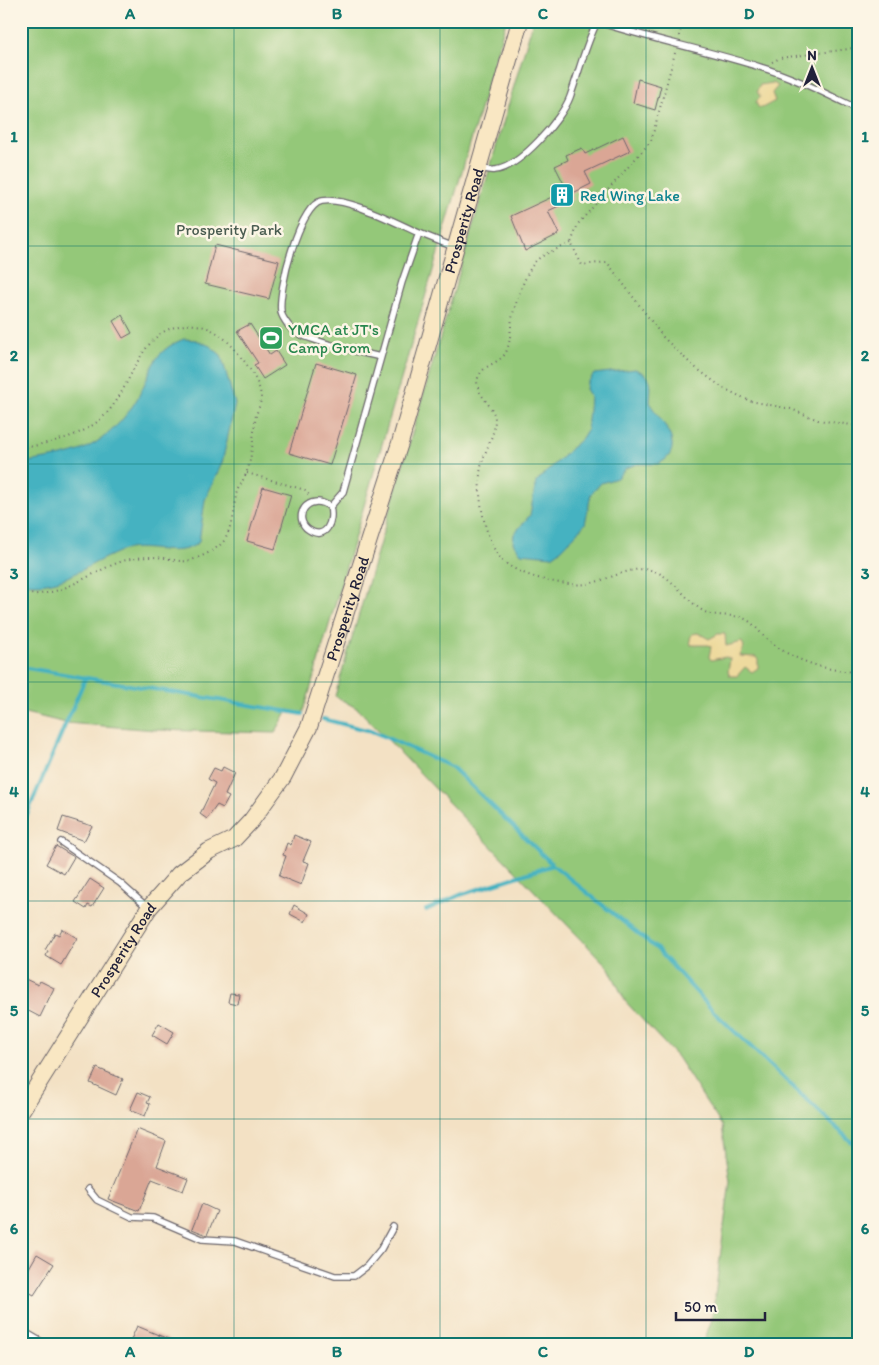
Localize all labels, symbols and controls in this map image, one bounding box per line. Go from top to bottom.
text: A [124,4,136,23]
text: B [332,4,343,23]
text: C [538,4,549,23]
text: D [744,4,755,23]
north arrow [786,42,836,92]
text: N [807,47,817,64]
text: 1 [10,127,18,146]
text: 1 [861,127,869,146]
street label: Prosperity Road [439,165,487,275]
building icon: Red Wing Lake [549,182,575,208]
place label: Red Wing Lake [580,186,680,205]
park label: Prosperity Park [176,220,282,239]
place label: YMCA at JT's Camp Grom [288,320,379,357]
sports icon: YMCA at JT's Camp Grom [258,325,284,351]
text: 2 [10,346,19,365]
text: 2 [861,346,870,365]
street label: Prosperity Road [321,553,373,663]
text: 3 [10,564,19,583]
text: 3 [861,564,870,583]
text: 4 [9,782,19,801]
text: 4 [860,782,870,801]
street label: Prosperity Road [86,897,160,1001]
text: 5 [10,1001,19,1020]
text: 5 [861,1001,870,1020]
text: 6 [10,1219,19,1238]
text: 6 [861,1219,870,1238]
scale bar [676,1290,765,1322]
text: 50 m [684,1298,717,1316]
text: A [124,1342,136,1361]
text: B [332,1342,343,1361]
text: C [538,1342,549,1361]
text: D [744,1342,755,1361]

